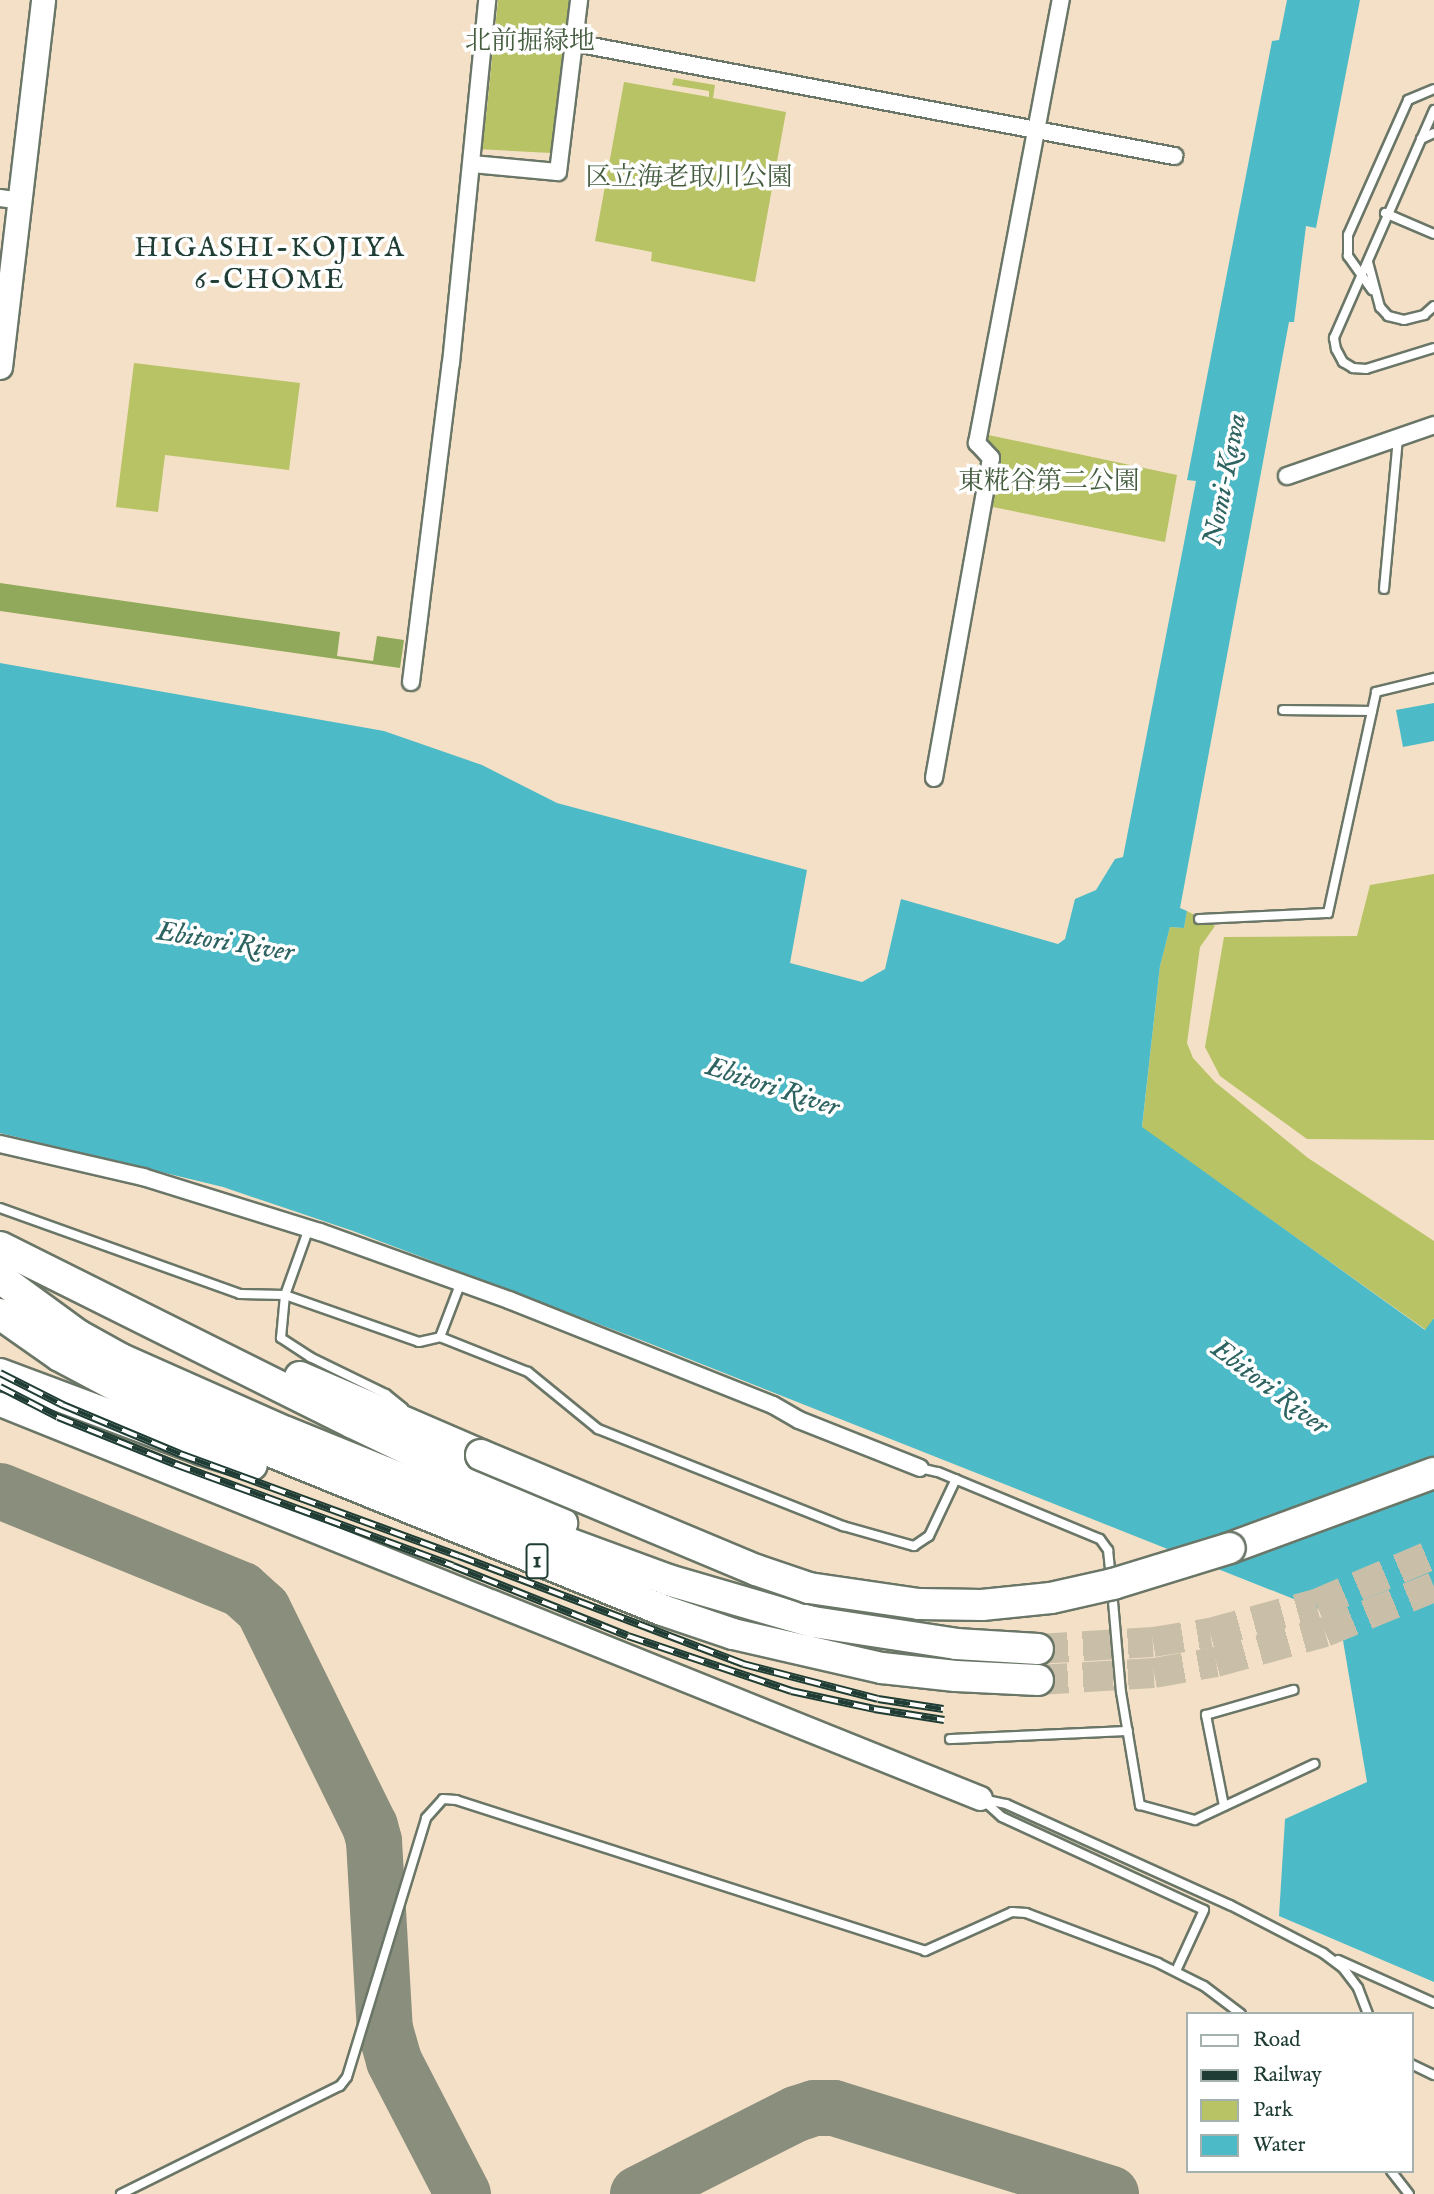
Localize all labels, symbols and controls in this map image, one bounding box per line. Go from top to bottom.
park label: 北前掘緑地 [465,26,595,58]
park label: 区立海老取川公園 [585,162,793,194]
district label: HIGASHI-KOJIYA 6-CHOME [136,232,404,298]
water label: Nomi-Kawa [1197,411,1255,549]
park label: 東糀谷第二公園 [958,466,1140,498]
water label: Ebitori River [154,916,296,970]
water label: Ebitori River [701,1051,843,1125]
water label: Ebitori River [1204,1333,1334,1443]
road number: 1 [525,1540,549,1582]
legend [1186,2012,1413,2173]
text: Road [1253,2027,1300,2054]
text: Railway [1253,2062,1322,2089]
text: Park [1253,2097,1293,2124]
text: Water [1253,2132,1305,2159]

